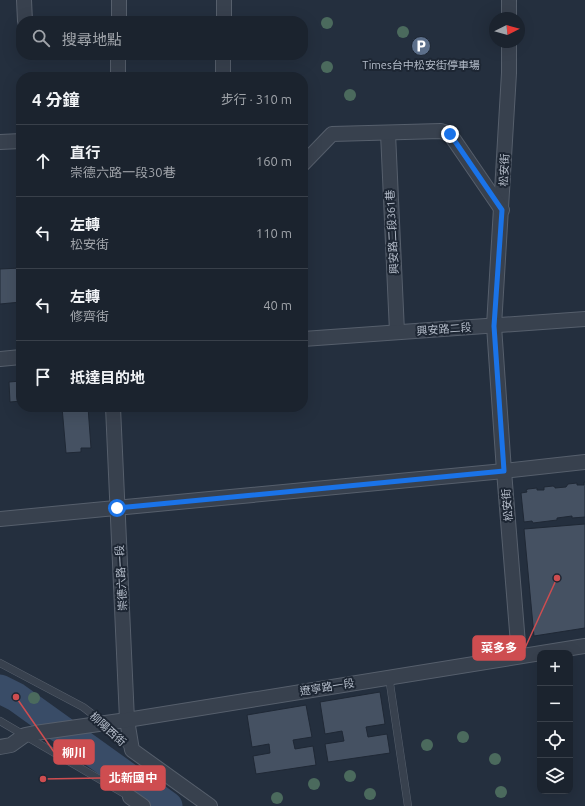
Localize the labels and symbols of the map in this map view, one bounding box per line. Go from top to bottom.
north arrow [489,12,525,48]
parking icon: Times台中松安街停車場 [410,35,432,57]
place label: Times台中松安街停車場 [362,59,480,71]
route end [441,125,459,143]
street label: 松安街 [497,153,511,187]
street label: 興安路二段361巷 [384,189,400,275]
street label: 興安路二段 [416,321,472,337]
street label: 松安街 [500,488,514,522]
route start [108,499,126,517]
street label: 崇德六路一段 [113,545,129,611]
callout: 菜多多 [473,636,525,660]
text: 菜多多 [481,641,517,654]
street label: 遼寧路一段 [299,677,355,697]
street label: 柳陽西街 [88,710,128,748]
callout: 柳川 [54,740,94,764]
text: 柳川 [62,746,86,759]
callout: 北新國中 [101,766,165,790]
text: 北新國中 [109,771,157,784]

